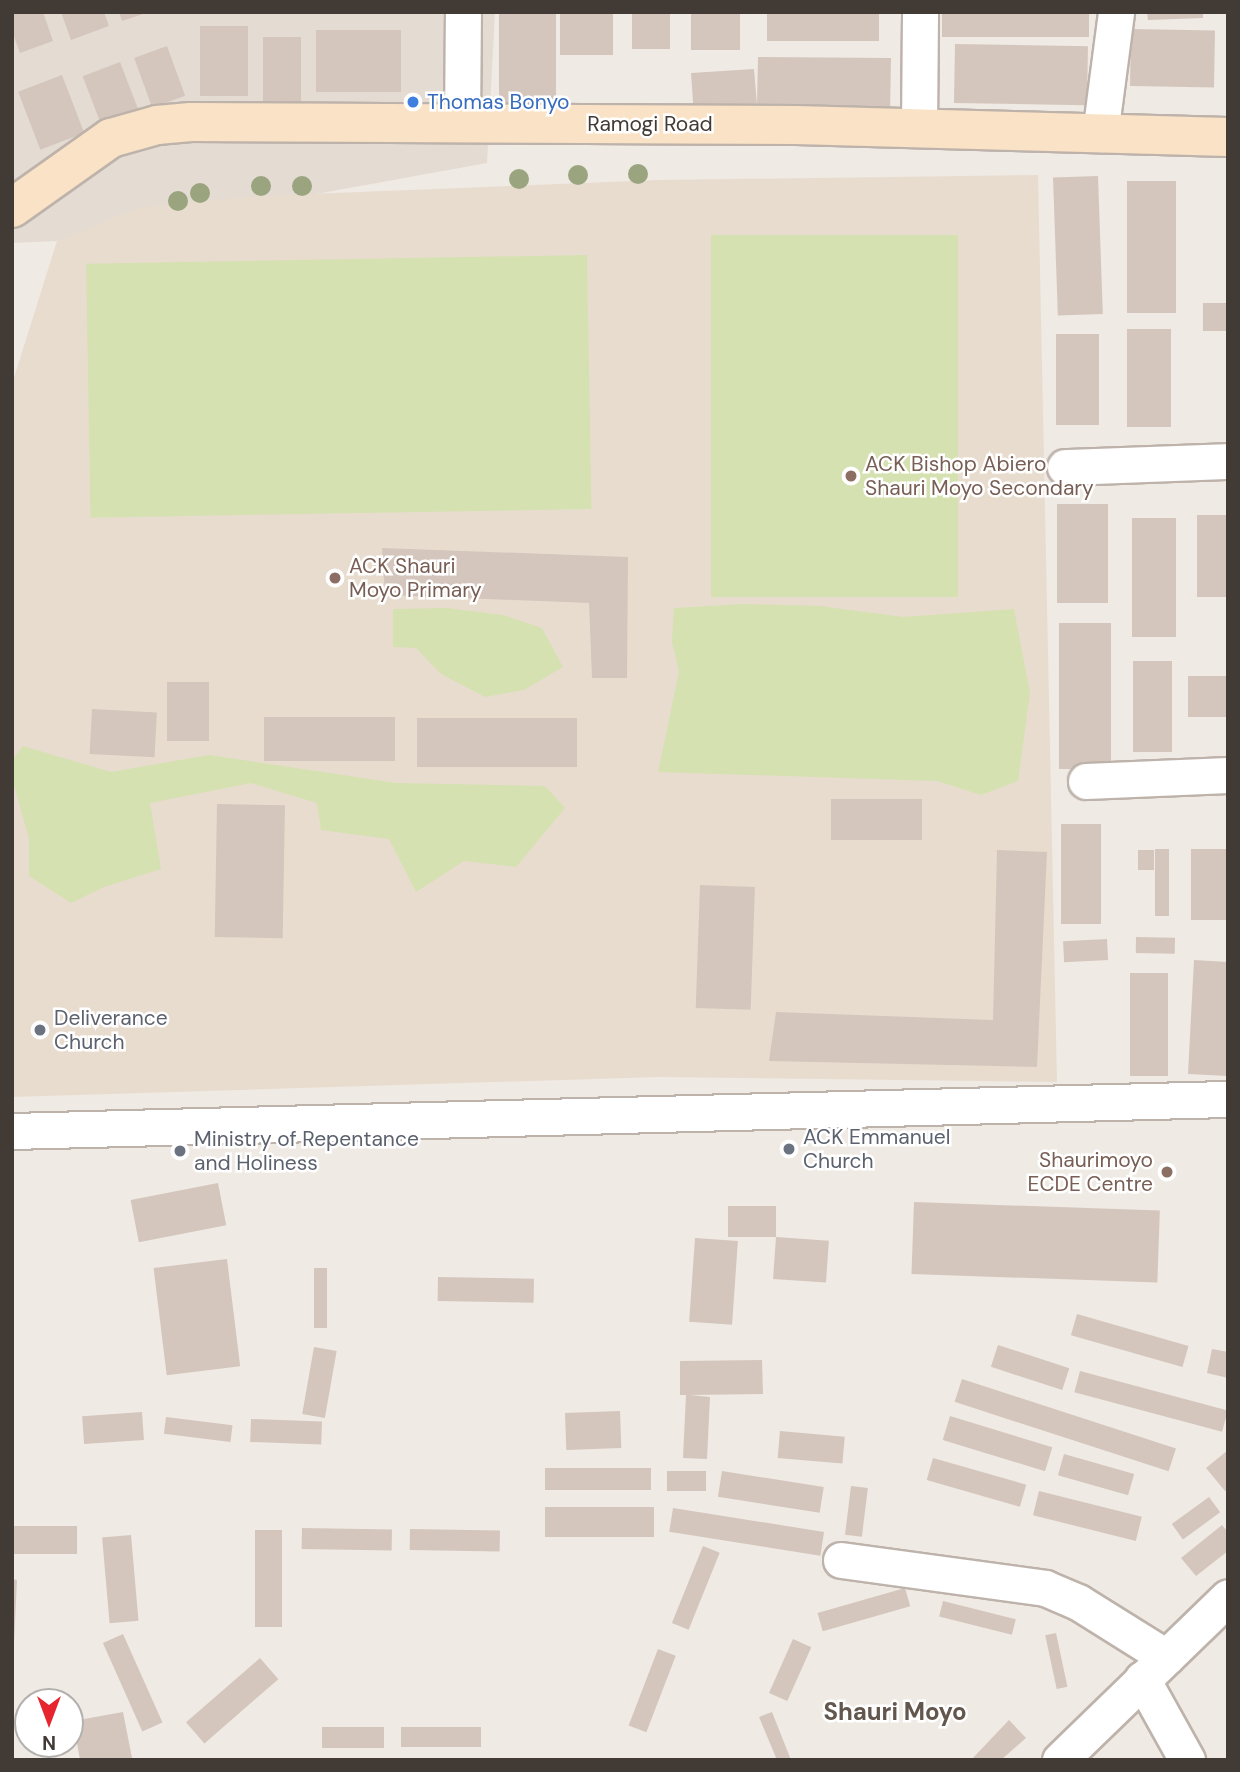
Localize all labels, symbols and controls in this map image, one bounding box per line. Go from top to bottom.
place label: Thomas Bonyo [427,89,570,115]
marker: Thomas Bonyo [405,94,421,110]
street label: Ramogi Road [587,111,713,137]
place label: ACK Bishop Abiero Shauri Moyo Secondary [865,451,1094,501]
marker: ACK Bishop Abiero Shauri Moyo Secondary [843,468,859,484]
place label: ACK Shauri Moyo Primary [349,553,482,603]
marker: ACK Shauri Moyo Primary [327,570,343,586]
place label: Deliverance Church [54,1005,168,1055]
marker: Deliverance Church [32,1022,48,1038]
place label: ACK Emmanuel Church [803,1124,950,1174]
place label: Ministry of Repentance and Holiness [194,1126,419,1176]
marker: ACK Emmanuel Church [781,1141,797,1157]
marker: Ministry of Repentance and Holiness [172,1143,188,1159]
place label: Shaurimoyo ECDE Centre [1028,1147,1153,1197]
marker: Shaurimoyo ECDE Centre [1159,1164,1175,1180]
north arrow [14,1688,84,1758]
district label: Shauri Moyo [823,1698,967,1726]
text: N [42,1730,56,1755]

